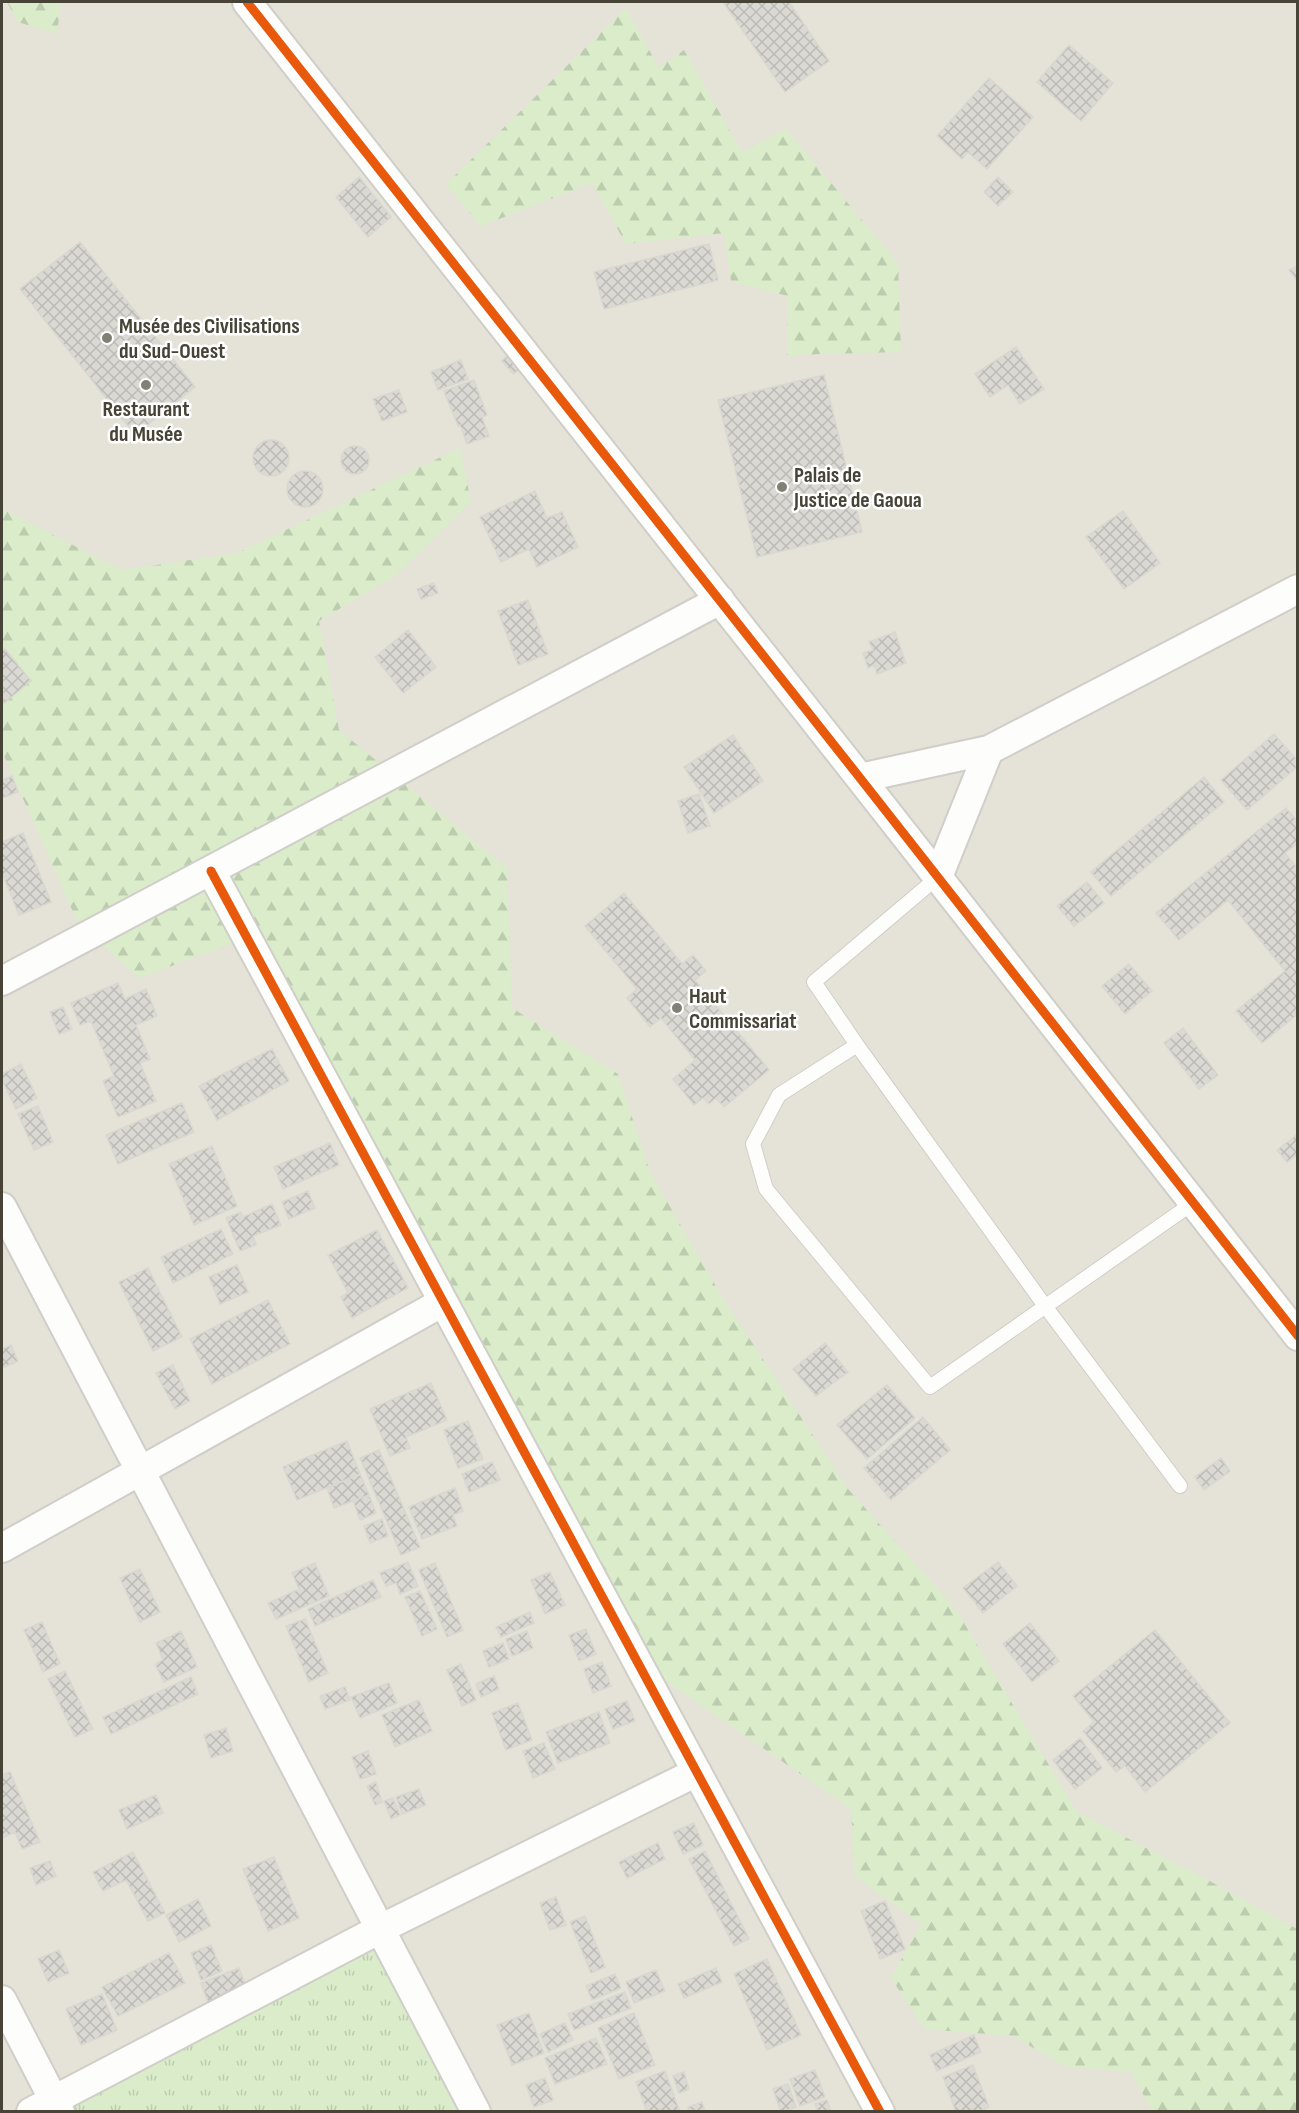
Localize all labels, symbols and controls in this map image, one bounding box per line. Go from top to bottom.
place label: Musée des Civilisations du Sud-Ouest [119,313,300,365]
marker: Musée des Civilisations du Sud-Ouest [100,331,114,345]
marker: Restaurant du Musée [139,378,153,392]
place label: Restaurant du Musée [103,396,189,448]
place label: Palais de Justice de Gaoua [793,462,922,514]
marker: Palais de Justice de Gaoua [775,480,789,494]
place label: Haut Commissariat [689,983,797,1035]
marker: Haut Commissariat [670,1001,684,1015]

